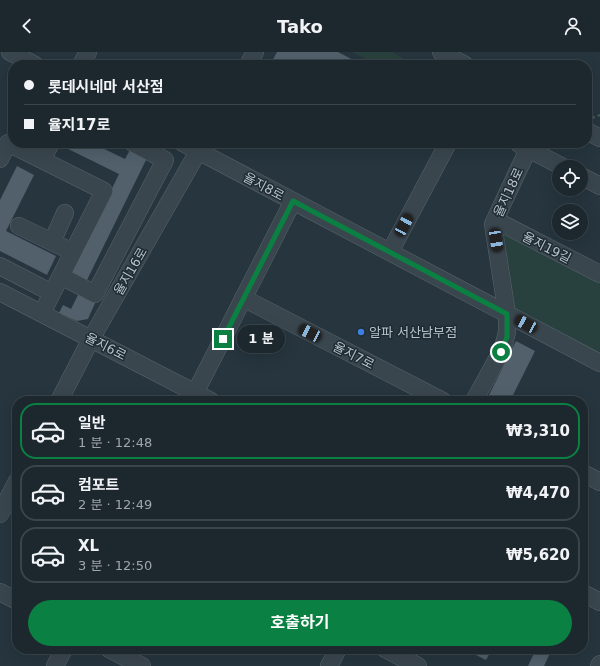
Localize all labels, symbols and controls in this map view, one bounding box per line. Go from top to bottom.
icon: back [16,15,38,37]
icon: person [562,15,584,37]
text: Tako [277,16,323,37]
text: 롯데시네마 서산점 [48,78,164,96]
text: 율지17로 [48,116,110,134]
map controls [552,160,588,240]
button: locate [552,160,588,196]
street label: 율지18로 [491,165,526,219]
street label: 율지8로 [241,169,287,203]
button: layers [552,204,588,240]
car [393,212,415,238]
car [488,227,504,253]
street label: 율지19길 [520,229,574,266]
street label: 율지16로 [111,245,150,298]
car [513,313,539,335]
car [297,322,323,344]
callout: 1 분 [237,325,285,353]
place label: 알파 서산남부점 [369,325,457,340]
marker: 알파 서산남부점 [356,327,366,337]
street label: 율지6로 [83,330,129,363]
route end [214,330,232,348]
text: 1 분 [248,331,274,346]
street label: 율지7로 [331,339,377,372]
route start [492,343,510,361]
icon: car [30,413,66,449]
text: 일반 [78,414,106,432]
text: ₩3,310 [506,422,570,440]
text: 1 분 · 12:48 [78,435,152,450]
icon: car [30,475,66,511]
text: 컴포트 [78,476,119,494]
text: ₩4,470 [506,484,570,502]
text: 2 분 · 12:49 [78,497,152,512]
icon: car [30,537,66,573]
text: XL [78,537,99,555]
text: ₩5,620 [506,546,570,564]
text: 3 분 · 12:50 [78,558,152,573]
button: 호출하기 [28,600,572,646]

